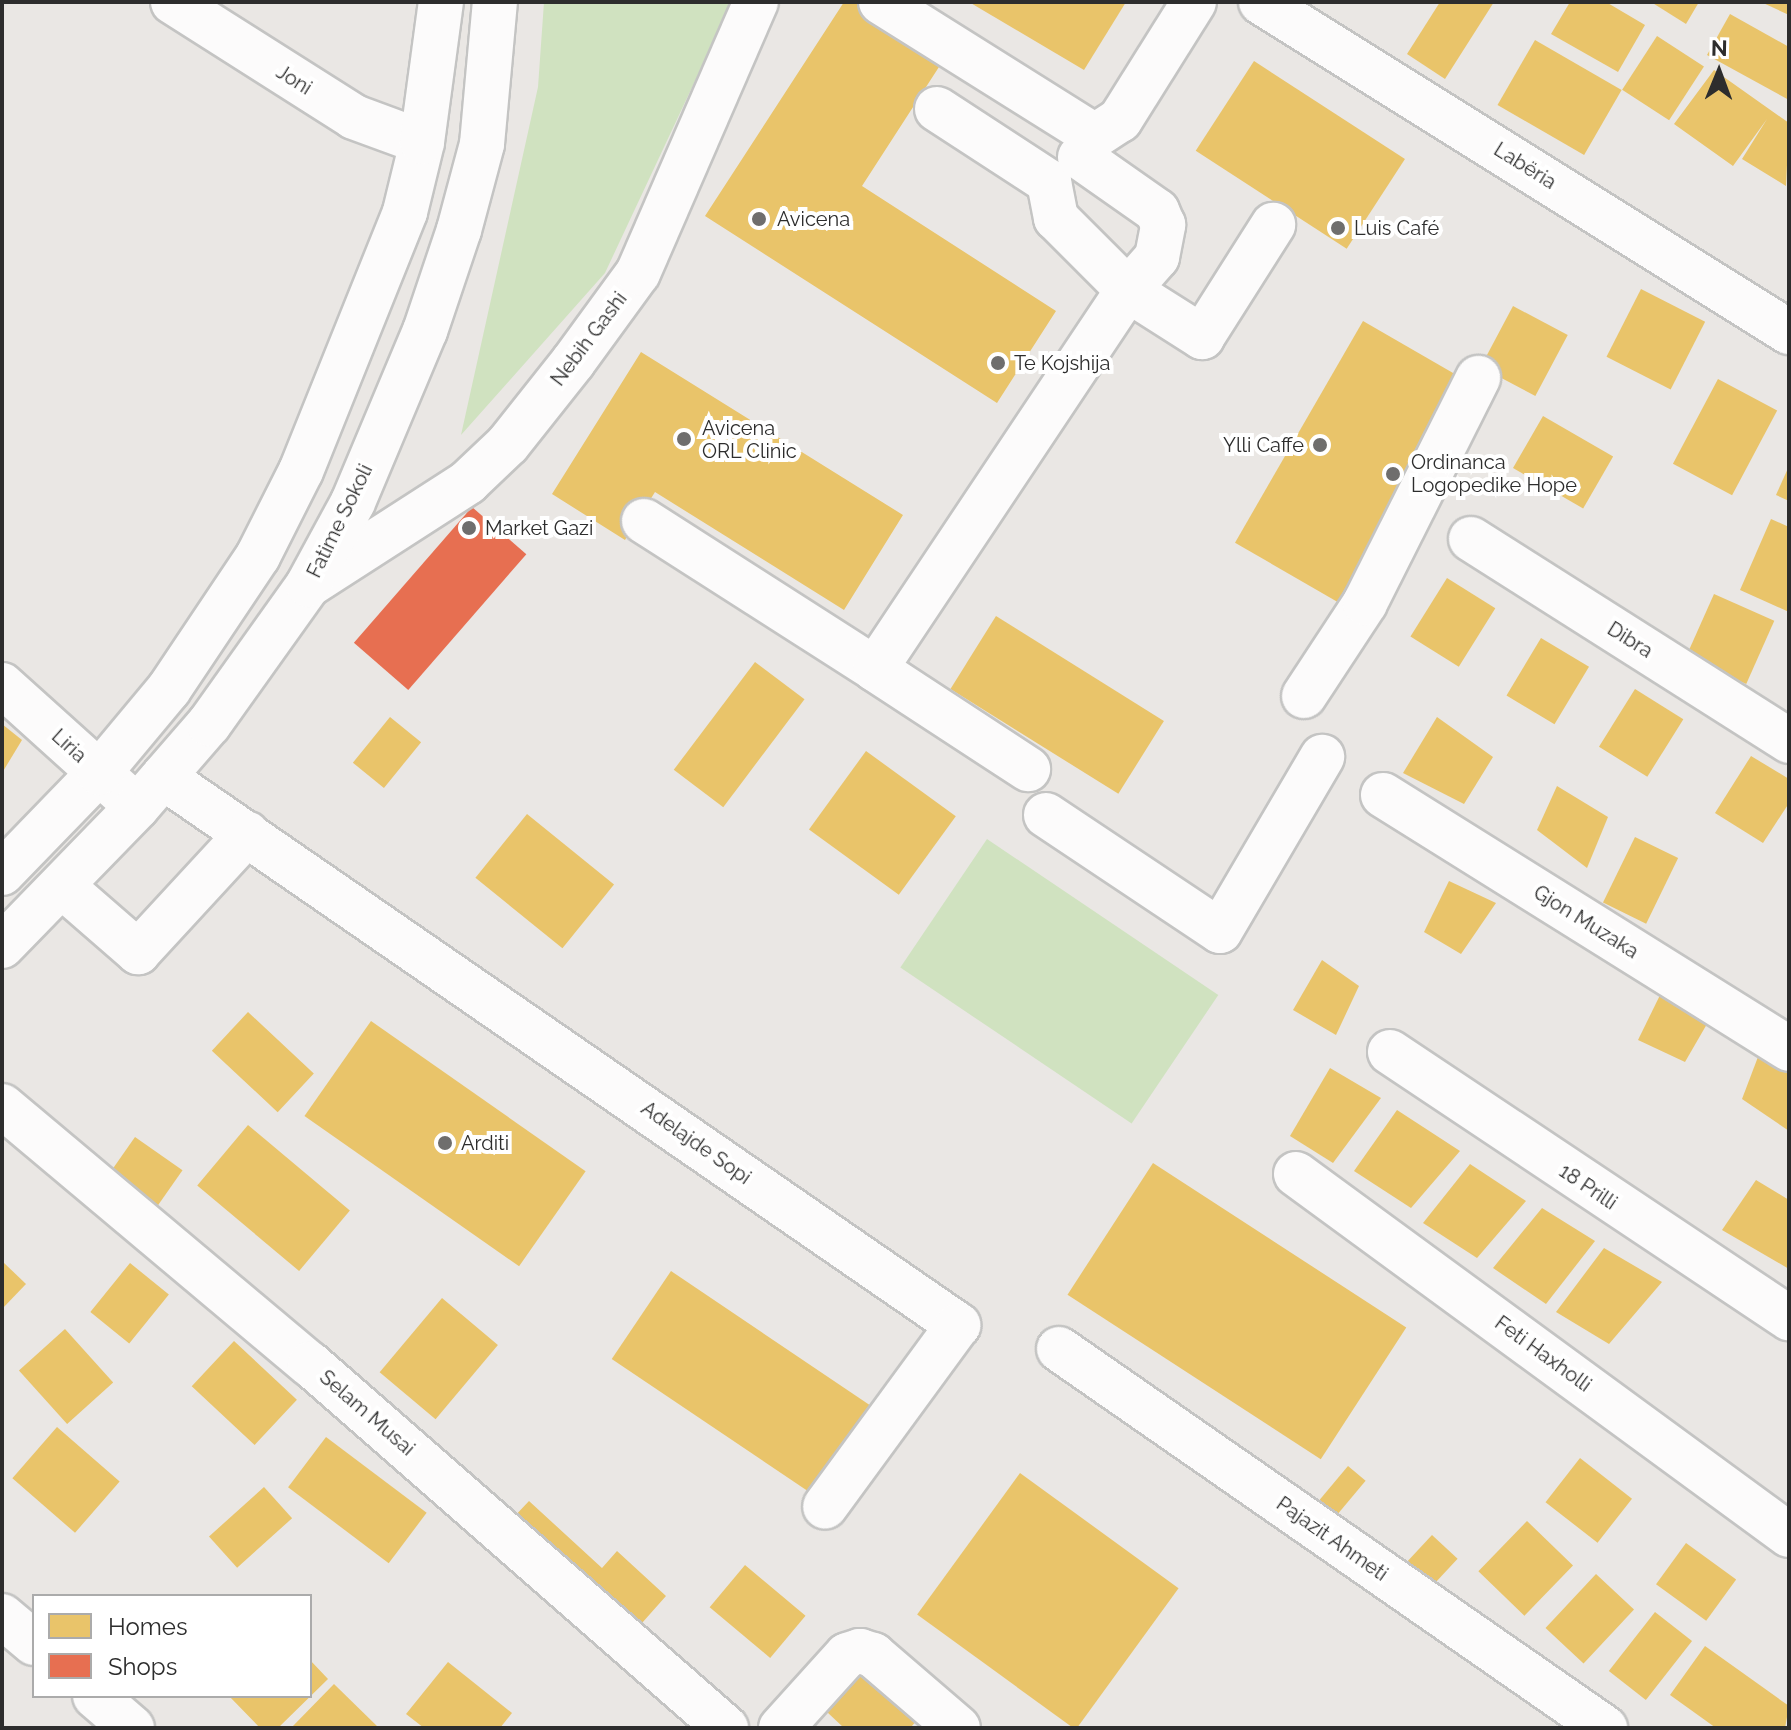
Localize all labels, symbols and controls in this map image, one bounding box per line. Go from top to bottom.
north arrow [1679,32,1759,112]
text: N [1711,35,1728,61]
street label: Joni [272,60,316,100]
street label: Labëria [1489,138,1561,194]
place label: Avicena [777,207,850,231]
marker: Avicena [748,208,770,230]
place label: Luis Café [1354,216,1439,240]
marker: Luis Café [1329,219,1347,237]
street label: Nebih Gashi [546,287,632,391]
place label: Te Kojshija [1014,351,1111,375]
marker: Te Kojshija [989,354,1007,372]
place label: Avicena ORL Clinic [702,416,797,463]
marker: Avicena ORL Clinic [673,428,695,450]
place label: Ylli Caffe [1223,433,1304,457]
marker: Ylli Caffe [1311,436,1329,454]
place label: Ordinanca Logopedike Hope [1411,450,1577,497]
street label: Fatime Sokoli [302,460,378,582]
marker: Ordinanca Logopedike Hope [1382,463,1404,485]
place label: Market Gazi [485,516,593,540]
marker: Market Gazi [460,519,478,537]
street label: Dibra [1603,617,1657,663]
street label: Liria [47,724,91,768]
street label: Gjon Muzaka [1529,880,1643,964]
street label: Adelajde Sopi [637,1096,755,1190]
place label: Arditi [461,1131,509,1155]
marker: Arditi [436,1134,454,1152]
street label: 18 Prilli [1555,1159,1621,1215]
street label: Feti Haxholli [1490,1311,1596,1397]
street label: Selam Musai [315,1365,419,1461]
street label: Pajazit Ahmeti [1272,1492,1392,1586]
legend [32,1594,312,1698]
text: Homes [108,1612,188,1641]
text: Shops [108,1652,177,1681]

